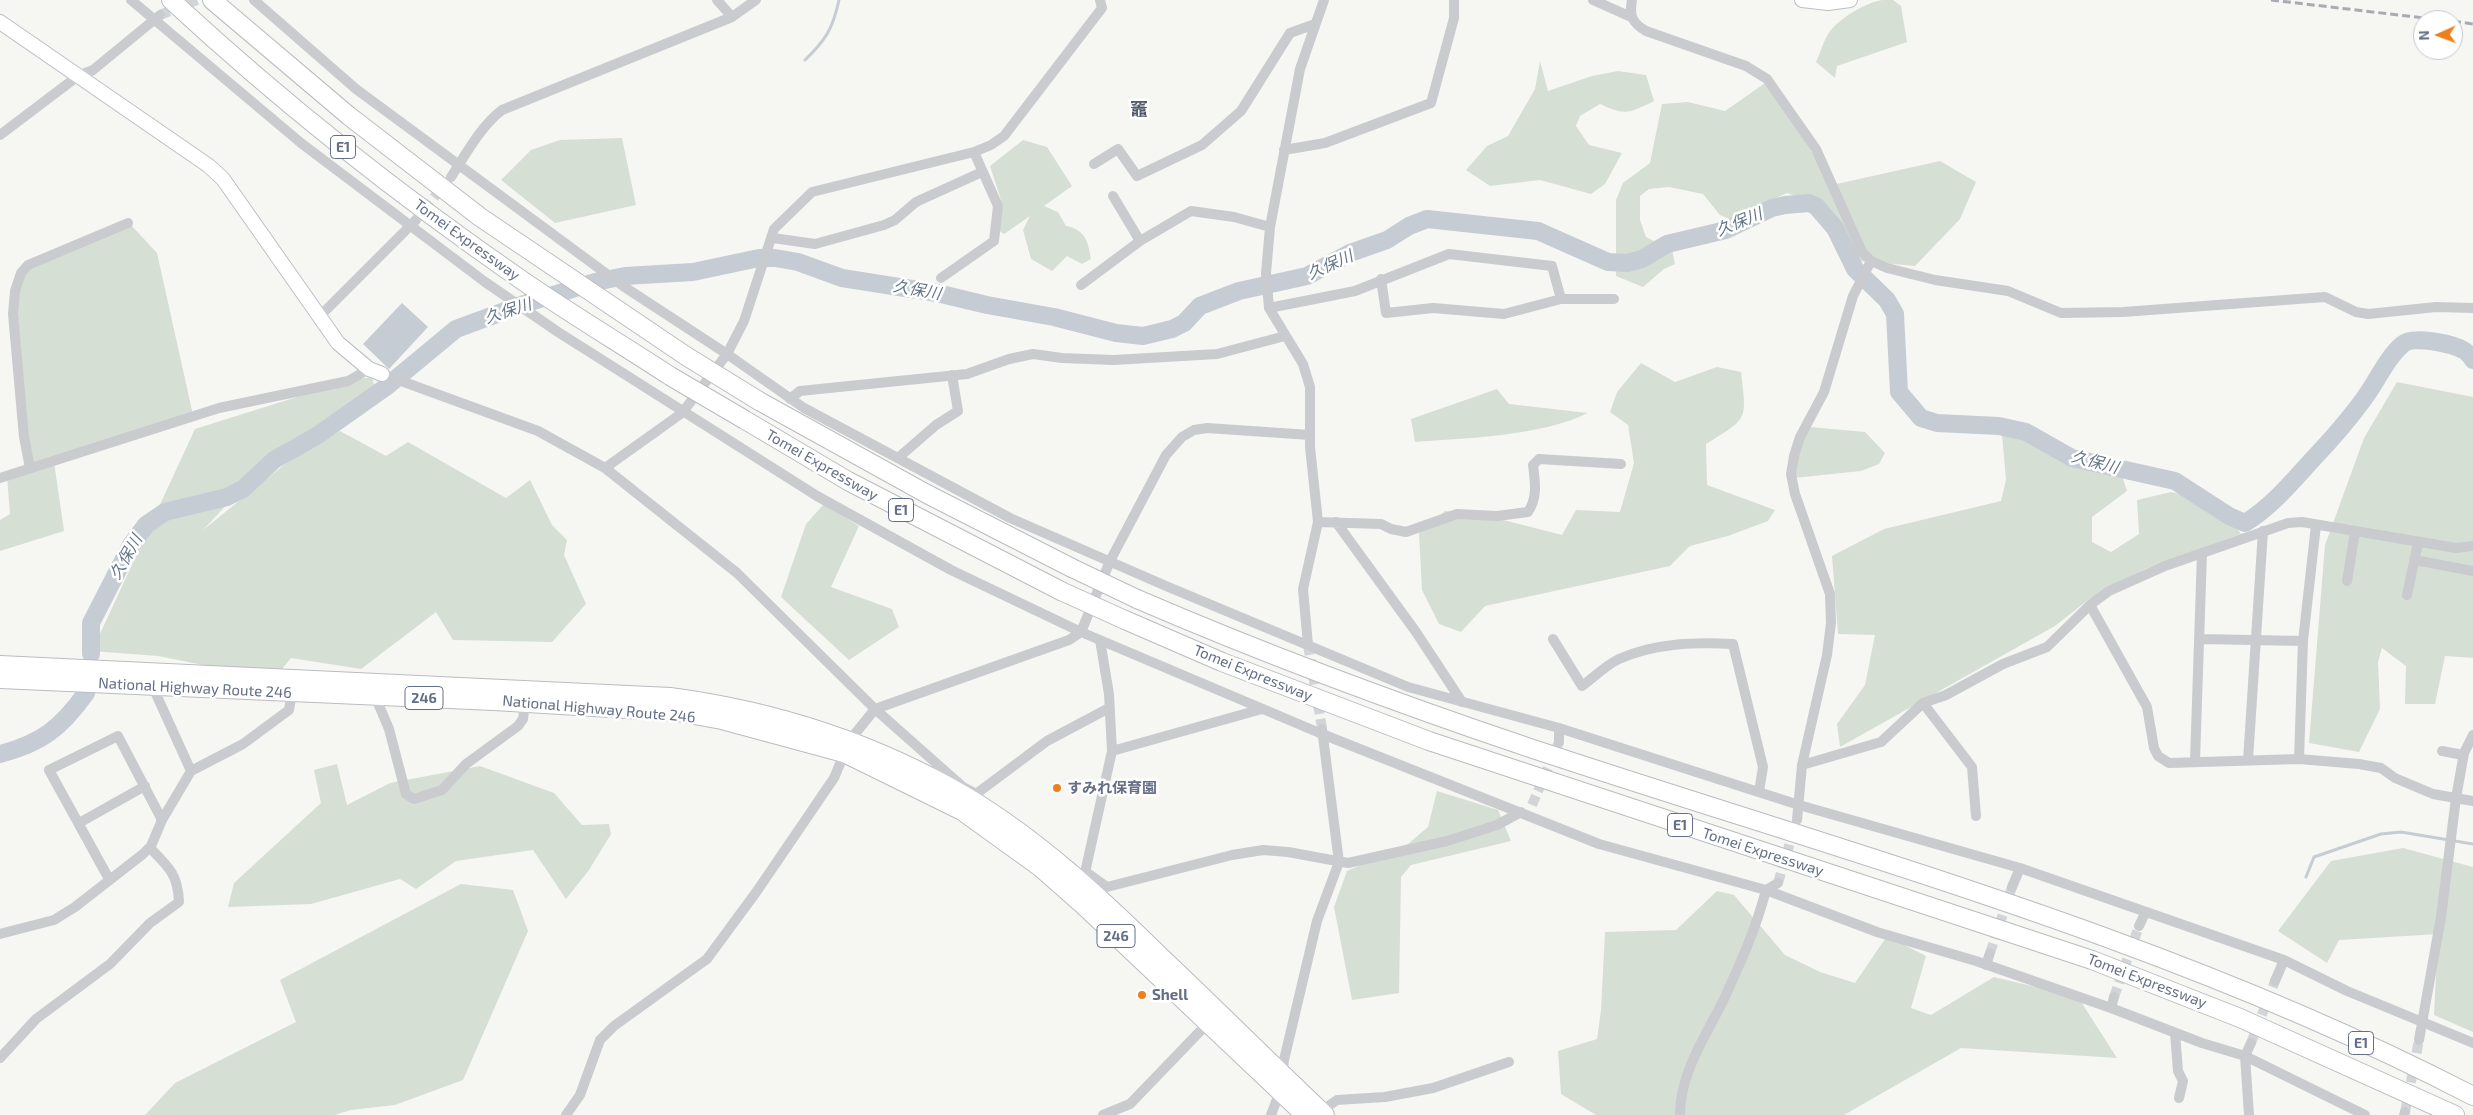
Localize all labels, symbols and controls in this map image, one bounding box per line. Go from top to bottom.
north arrow [2413,10,2463,60]
text: N [2415,30,2432,41]
district label: 竈 [1130,99,1148,121]
road number: E1 [330,136,356,158]
street label: Tomei Expressway [411,196,523,284]
water label: 久保川 [1713,204,1765,240]
water label: 久保川 [1304,246,1356,284]
water label: 久保川 [892,276,942,304]
water label: 久保川 [482,294,534,328]
street label: Tomei Expressway [763,426,881,504]
water label: 久保川 [2069,447,2121,477]
road number: E1 [888,498,914,522]
water label: 久保川 [106,531,146,583]
street label: Tomei Expressway [1191,641,1315,705]
street label: National Highway Route 246 [98,674,292,702]
road number: 246 [405,686,443,710]
street label: National Highway Route 246 [502,692,696,726]
place label: すみれ保育園 [1067,779,1157,797]
marker: すみれ保育園 [1051,782,1063,794]
road number: E1 [1668,814,1692,836]
street label: Tomei Expressway [1700,824,1826,880]
road number: 246 [1097,924,1135,948]
street label: Tomei Expressway [2085,950,2209,1012]
place label: Shell [1152,986,1188,1004]
marker: Shell [1136,989,1148,1001]
road number: E1 [2348,1032,2374,1054]

